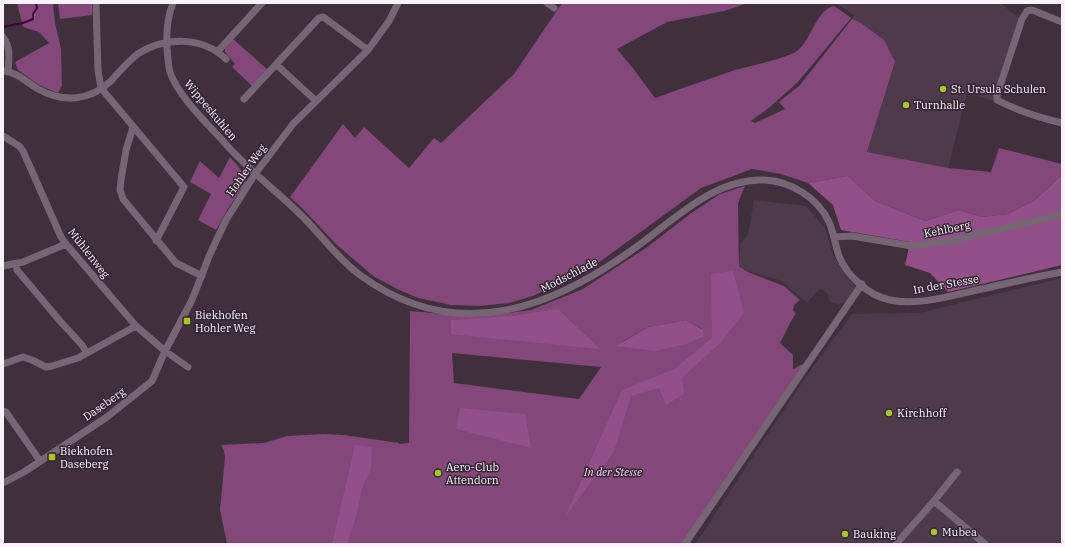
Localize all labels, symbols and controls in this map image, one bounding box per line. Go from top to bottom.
street label: Wippeskuhlen [182,77,240,143]
place label: St. Ursula Schulen [951,82,1046,96]
marker: St. Ursula Schulen [938,84,948,94]
place label: Turnhalle [914,98,965,112]
marker: Turnhalle [901,100,911,110]
street label: Hohler Weg [223,141,269,199]
street label: Kehlberg [923,218,971,240]
street label: Mühlenweg [65,225,113,281]
street label: Modschlade [538,255,600,295]
street label: In der Stesse [912,271,980,297]
place label: Biekhofen Hohler Weg [195,308,255,335]
marker: Biekhofen Hohler Weg [182,316,192,326]
street label: Daseberg [80,384,128,424]
place label: Kirchhoff [897,406,947,420]
marker: Kirchhoff [884,408,894,418]
place label: Biekhofen Daseberg [60,444,113,471]
marker: Biekhofen Daseberg [47,452,57,462]
place label: Aero-Club Attendorn [446,460,499,487]
park label: In der Stesse [583,465,642,479]
marker: Aero-Club Attendorn [433,468,443,478]
place label: Mubea [942,525,977,539]
place label: Bauking [853,527,896,541]
marker: Mubea [929,527,939,537]
marker: Bauking [840,529,850,539]

